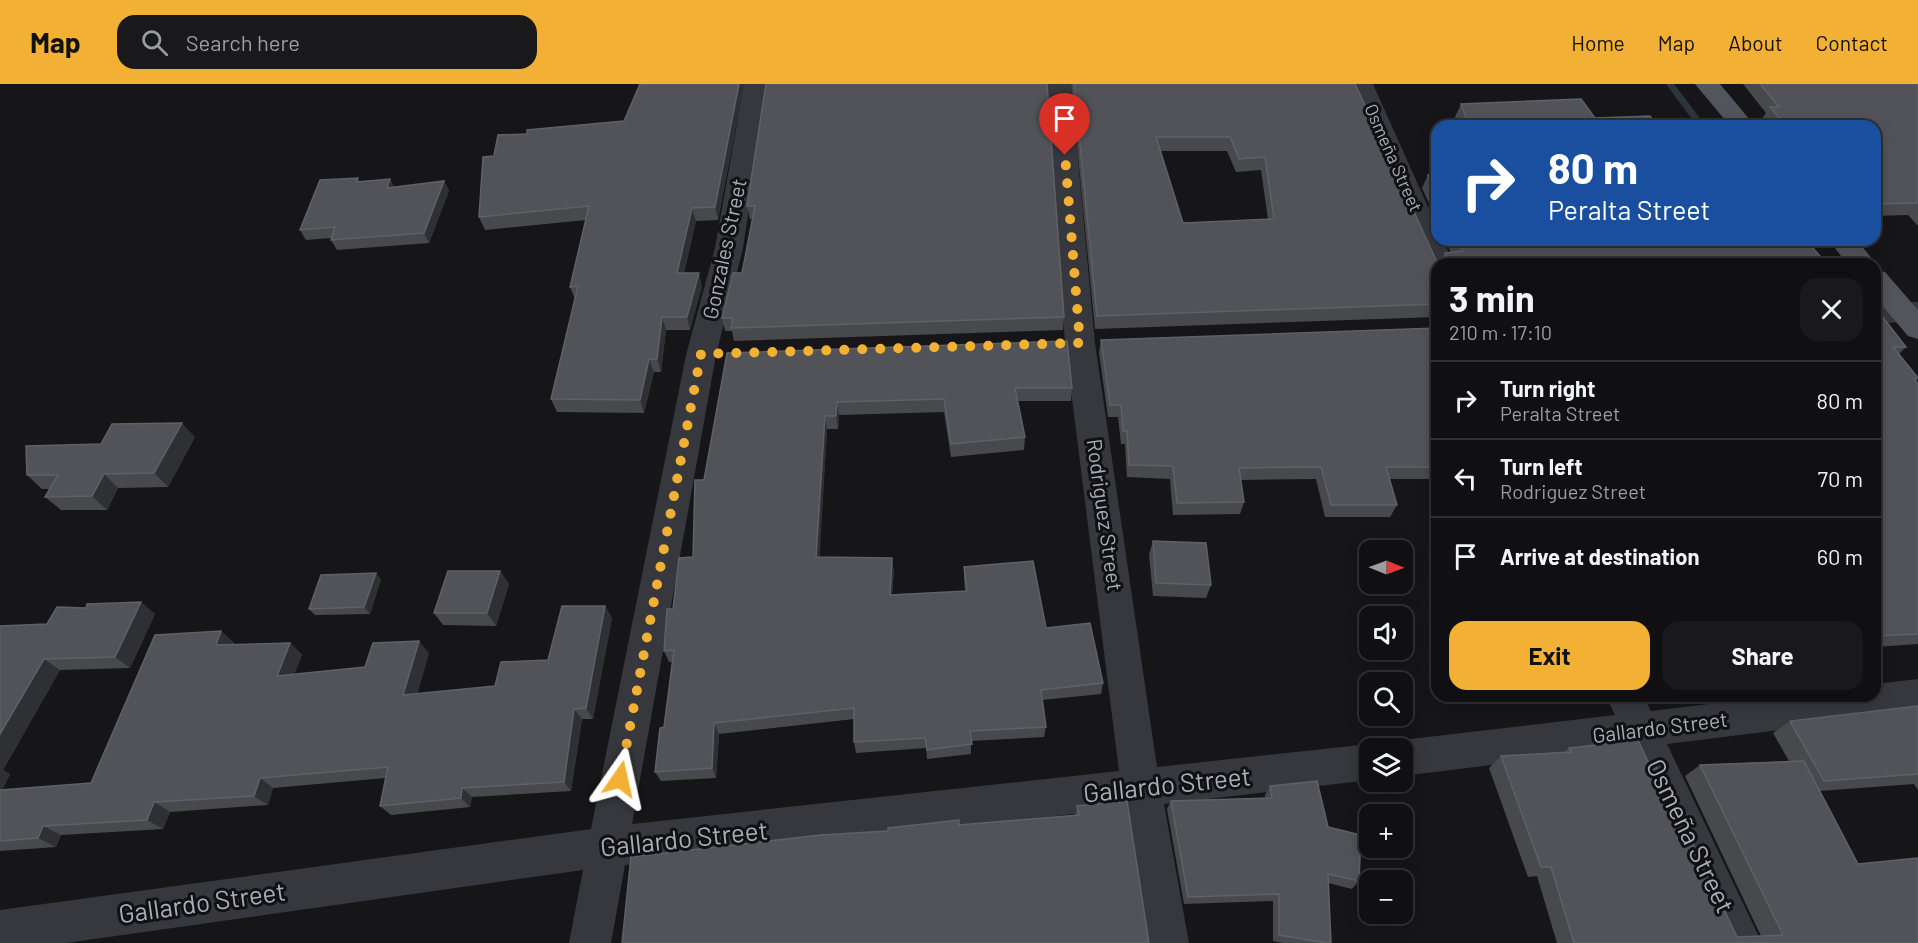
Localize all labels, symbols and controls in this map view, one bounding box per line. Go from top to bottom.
search box [117,15,537,69]
text: Map [30,25,81,59]
icon: search [138,26,171,59]
text: Search here [186,29,300,55]
text: Home [1571,30,1625,55]
text: Map [1658,30,1695,55]
text: About [1728,30,1783,55]
text: Contact [1816,30,1888,55]
pin [1039,93,1090,155]
street label: Osmeña Street [1360,100,1428,215]
icon: arrive [1048,102,1081,135]
text: 80 m [1548,142,1638,192]
icon: right [1449,144,1527,222]
street label: Gonzales Street [696,176,751,321]
text: Peralta Street [1548,193,1710,225]
text: 3 min [1449,276,1535,319]
button: close [1800,278,1863,341]
text: 210 m · 17:10 [1449,320,1552,344]
text: Turn right [1500,375,1595,401]
icon: right [1449,384,1482,417]
text: 80 m [1817,387,1863,413]
text: Peralta Street [1500,401,1620,425]
street label: Rodriguez Street [1082,437,1129,592]
text: Turn left [1500,453,1583,479]
icon: left [1449,462,1482,495]
text: 70 m [1818,465,1863,491]
text: Rodriguez Street [1500,479,1646,503]
north arrow [1359,540,1413,594]
map controls [1359,540,1413,924]
icon: arrive [1449,540,1482,573]
text: Arrive at destination [1500,543,1699,569]
text: 60 m [1817,543,1863,569]
button: sound [1359,606,1413,660]
button: Exit [1449,621,1650,690]
button: Share [1662,621,1863,690]
button: search [1359,672,1413,726]
street label: Gallardo Street [1591,706,1729,747]
button: layers [1359,738,1413,792]
position arrow [588,747,652,811]
street label: Osmeña Street [1641,753,1742,917]
street label: Gallardo Street [1082,759,1252,808]
button: + [1359,804,1413,858]
street label: Gallardo Street [599,813,769,862]
button: − [1359,870,1413,924]
street label: Gallardo Street [116,874,287,929]

